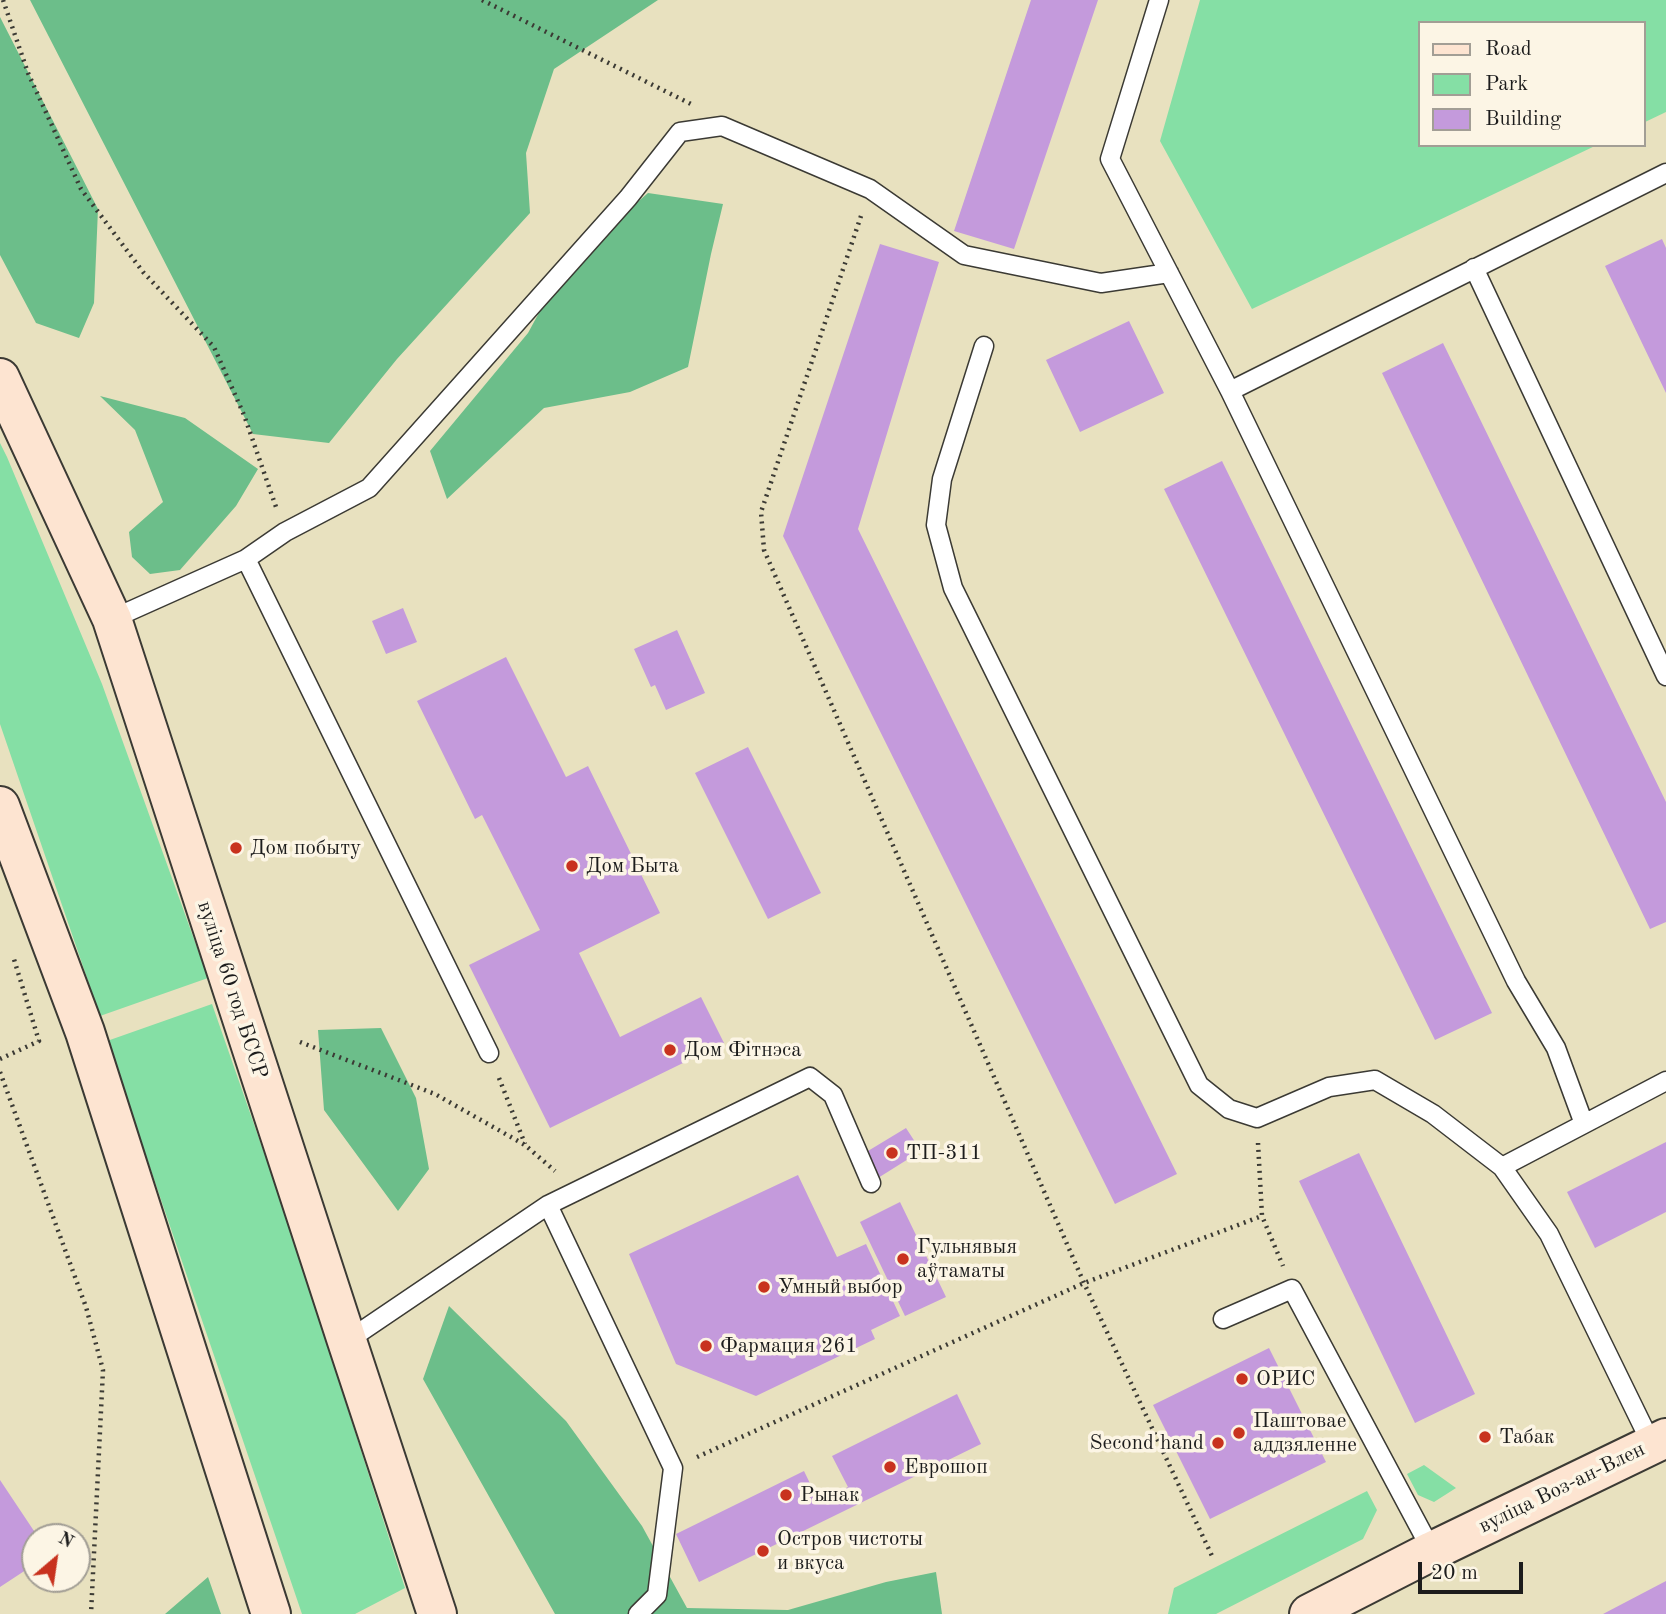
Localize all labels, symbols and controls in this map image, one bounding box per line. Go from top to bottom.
legend [1418,21,1645,147]
text: Road [1485,39,1532,60]
text: Park [1485,74,1528,95]
text: Building [1485,109,1561,130]
place label: Дом побыту [250,835,361,861]
marker: Дом побыту [228,840,244,856]
place label: Дом Быта [586,853,679,879]
marker: Дом Быта [564,858,580,874]
street label: вуліца 60 год БССР [191,898,273,1082]
place label: Дом Фітнэса [684,1037,802,1063]
marker: Дом Фітнэса [662,1042,678,1058]
place label: ТП-311 [906,1140,982,1166]
marker: ТП-311 [884,1145,900,1161]
place label: Гульнявыя аўтаматы [917,1234,1017,1284]
marker: Гульнявыя аўтаматы [895,1251,911,1267]
place label: Умный выбор [778,1274,903,1300]
marker: Умный выбор [756,1279,772,1295]
place label: Фармация 261 [720,1333,858,1359]
marker: Фармация 261 [698,1338,714,1354]
place label: ОРИС [1256,1366,1315,1392]
marker: ОРИС [1234,1371,1250,1387]
place label: Паштовае аддзяленне [1253,1408,1357,1458]
place label: Табак [1499,1424,1555,1450]
marker: Паштовае аддзяленне [1231,1425,1247,1441]
marker: Табак [1477,1429,1493,1445]
place label: Second hand [1089,1430,1204,1456]
marker: Second hand [1210,1435,1226,1451]
street label: вуліца Воз-ан-Влен [1475,1437,1649,1539]
place label: Еврошоп [904,1454,988,1480]
marker: Еврошоп [882,1459,898,1475]
place label: Рынак [800,1482,859,1508]
marker: Рынак [778,1487,794,1503]
north arrow [21,1523,91,1593]
place label: Остров чистоты и вкуса [777,1526,923,1576]
text: N [54,1529,76,1553]
marker: Остров чистоты и вкуса [755,1543,771,1559]
scale bar [1421,1548,1526,1592]
text: 20 m [1431,1563,1478,1584]

